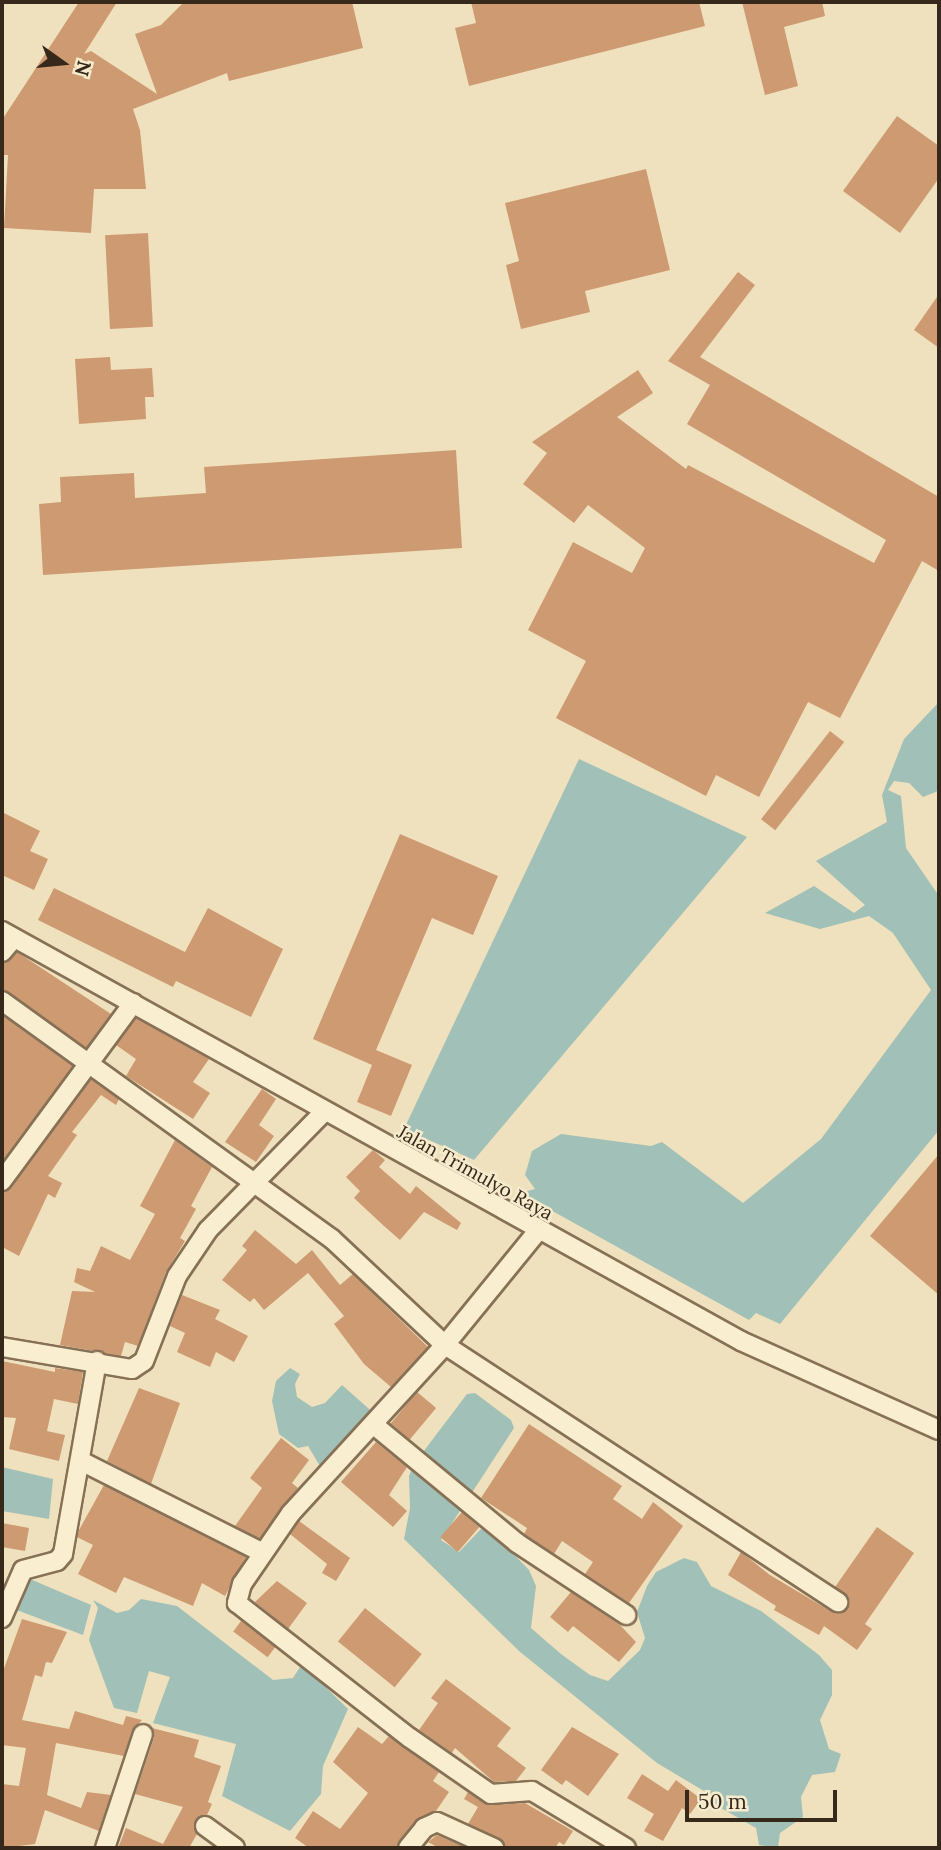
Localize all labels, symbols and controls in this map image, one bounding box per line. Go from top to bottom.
north arrow [28,28,98,98]
text: N [70,58,97,79]
street label: Jalan Trimulyo Raya [393,1121,557,1225]
scale bar [689,1776,841,1820]
text: 50 m [698,1788,747,1815]

